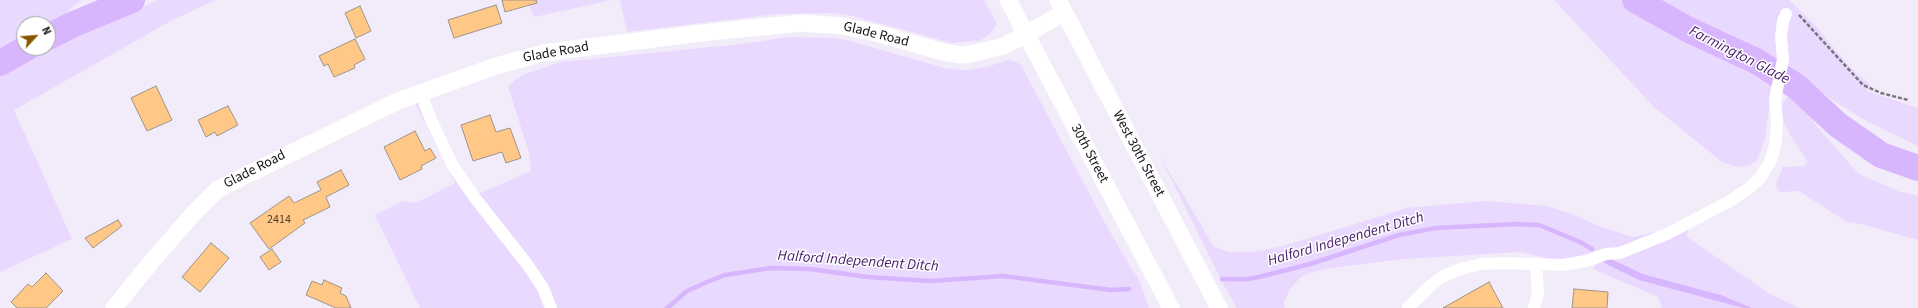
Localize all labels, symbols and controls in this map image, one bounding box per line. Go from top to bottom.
north arrow [16,16,56,56]
street label: Glade Road [842,19,910,51]
water label: Farmington Glade [1686,23,1792,89]
text: N [38,24,55,38]
street label: Glade Road [522,39,590,67]
street label: West 30th Street [1108,108,1168,200]
street label: 30th Street [1067,122,1111,186]
street label: Glade Road [221,147,289,193]
water label: Halford Independent Ditch [1266,209,1426,271]
house number: 2414 [267,213,291,227]
water label: Halford Independent Ditch [777,247,939,277]

